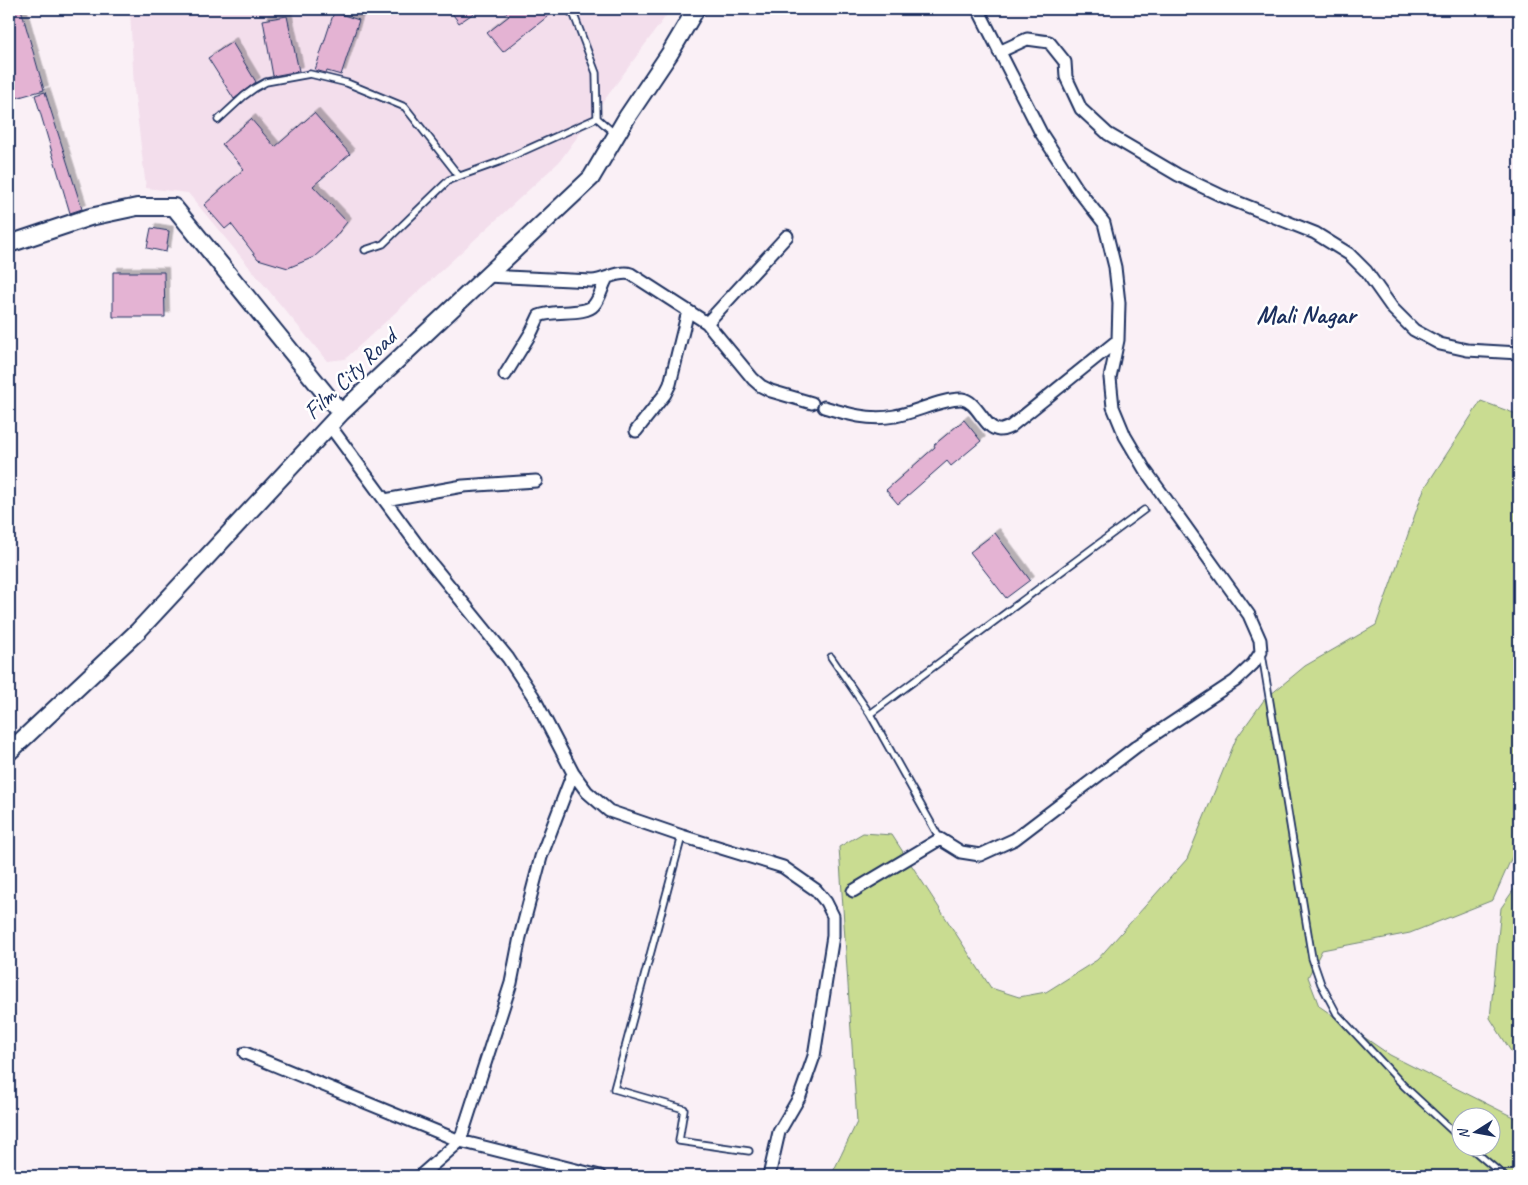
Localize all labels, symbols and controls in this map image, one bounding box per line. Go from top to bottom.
district label: Mali Nagar [1257,299,1358,331]
street label: Film City Road [297,320,406,426]
north arrow [1450,1108,1500,1158]
text: N [1454,1126,1473,1140]

